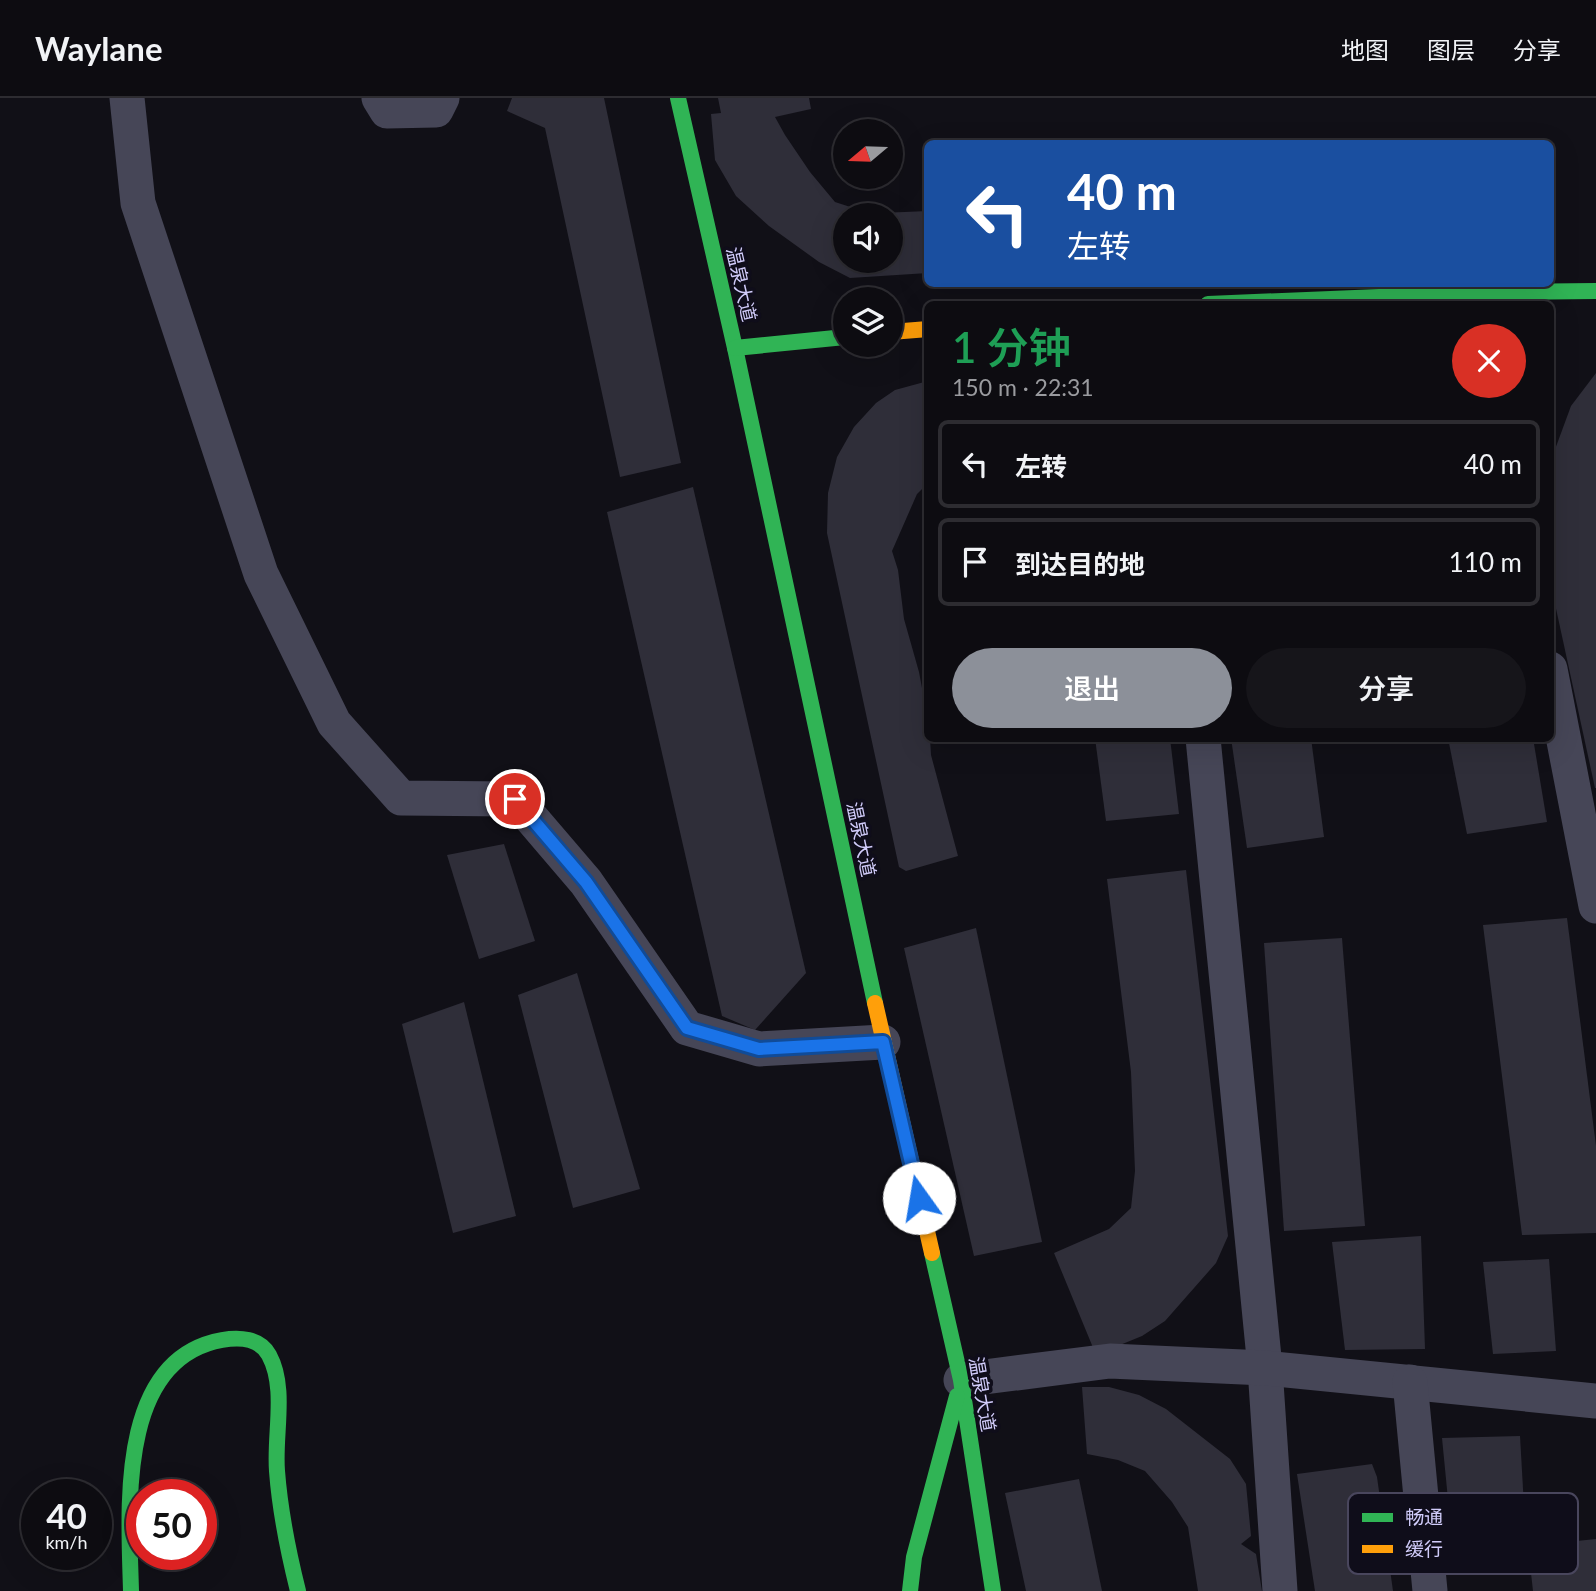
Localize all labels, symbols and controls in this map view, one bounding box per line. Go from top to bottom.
text: Waylane [35,28,163,68]
text: 地图 [1341,35,1389,64]
text: 图层 [1427,35,1475,64]
text: 分享 [1513,35,1561,64]
north arrow [833,119,903,189]
map controls [833,119,903,357]
text: 40 m [1067,162,1177,220]
icon: left [952,168,1043,259]
button: sound [833,203,903,273]
text: 左转 [1067,226,1131,265]
street label: 温泉大道 [722,244,762,324]
button: layers [833,287,903,357]
text: 1 分钟 [952,322,1071,372]
button: close [1452,324,1526,398]
text: 150 m · 22:31 [952,373,1094,401]
icon: left [956,445,994,483]
text: 40 m [1464,448,1522,480]
text: 左转 [1015,450,1067,482]
icon: arrive [956,543,994,581]
text: 110 m [1449,546,1522,578]
text: 到达目的地 [1015,548,1145,580]
button: 退出 [952,648,1232,728]
button: 分享 [1246,648,1526,728]
pin [485,769,545,829]
icon: arrive [496,780,534,818]
street label: 温泉大道 [843,799,881,879]
position arrow [882,1161,956,1235]
street label: 温泉大道 [965,1355,1001,1433]
speed limit sign: 50 [126,1479,217,1570]
legend [1348,1493,1578,1574]
text: 40 [46,1494,87,1536]
text: 畅通 [1405,1505,1443,1528]
text: km/h [45,1531,88,1553]
text: 缓行 [1405,1537,1443,1560]

